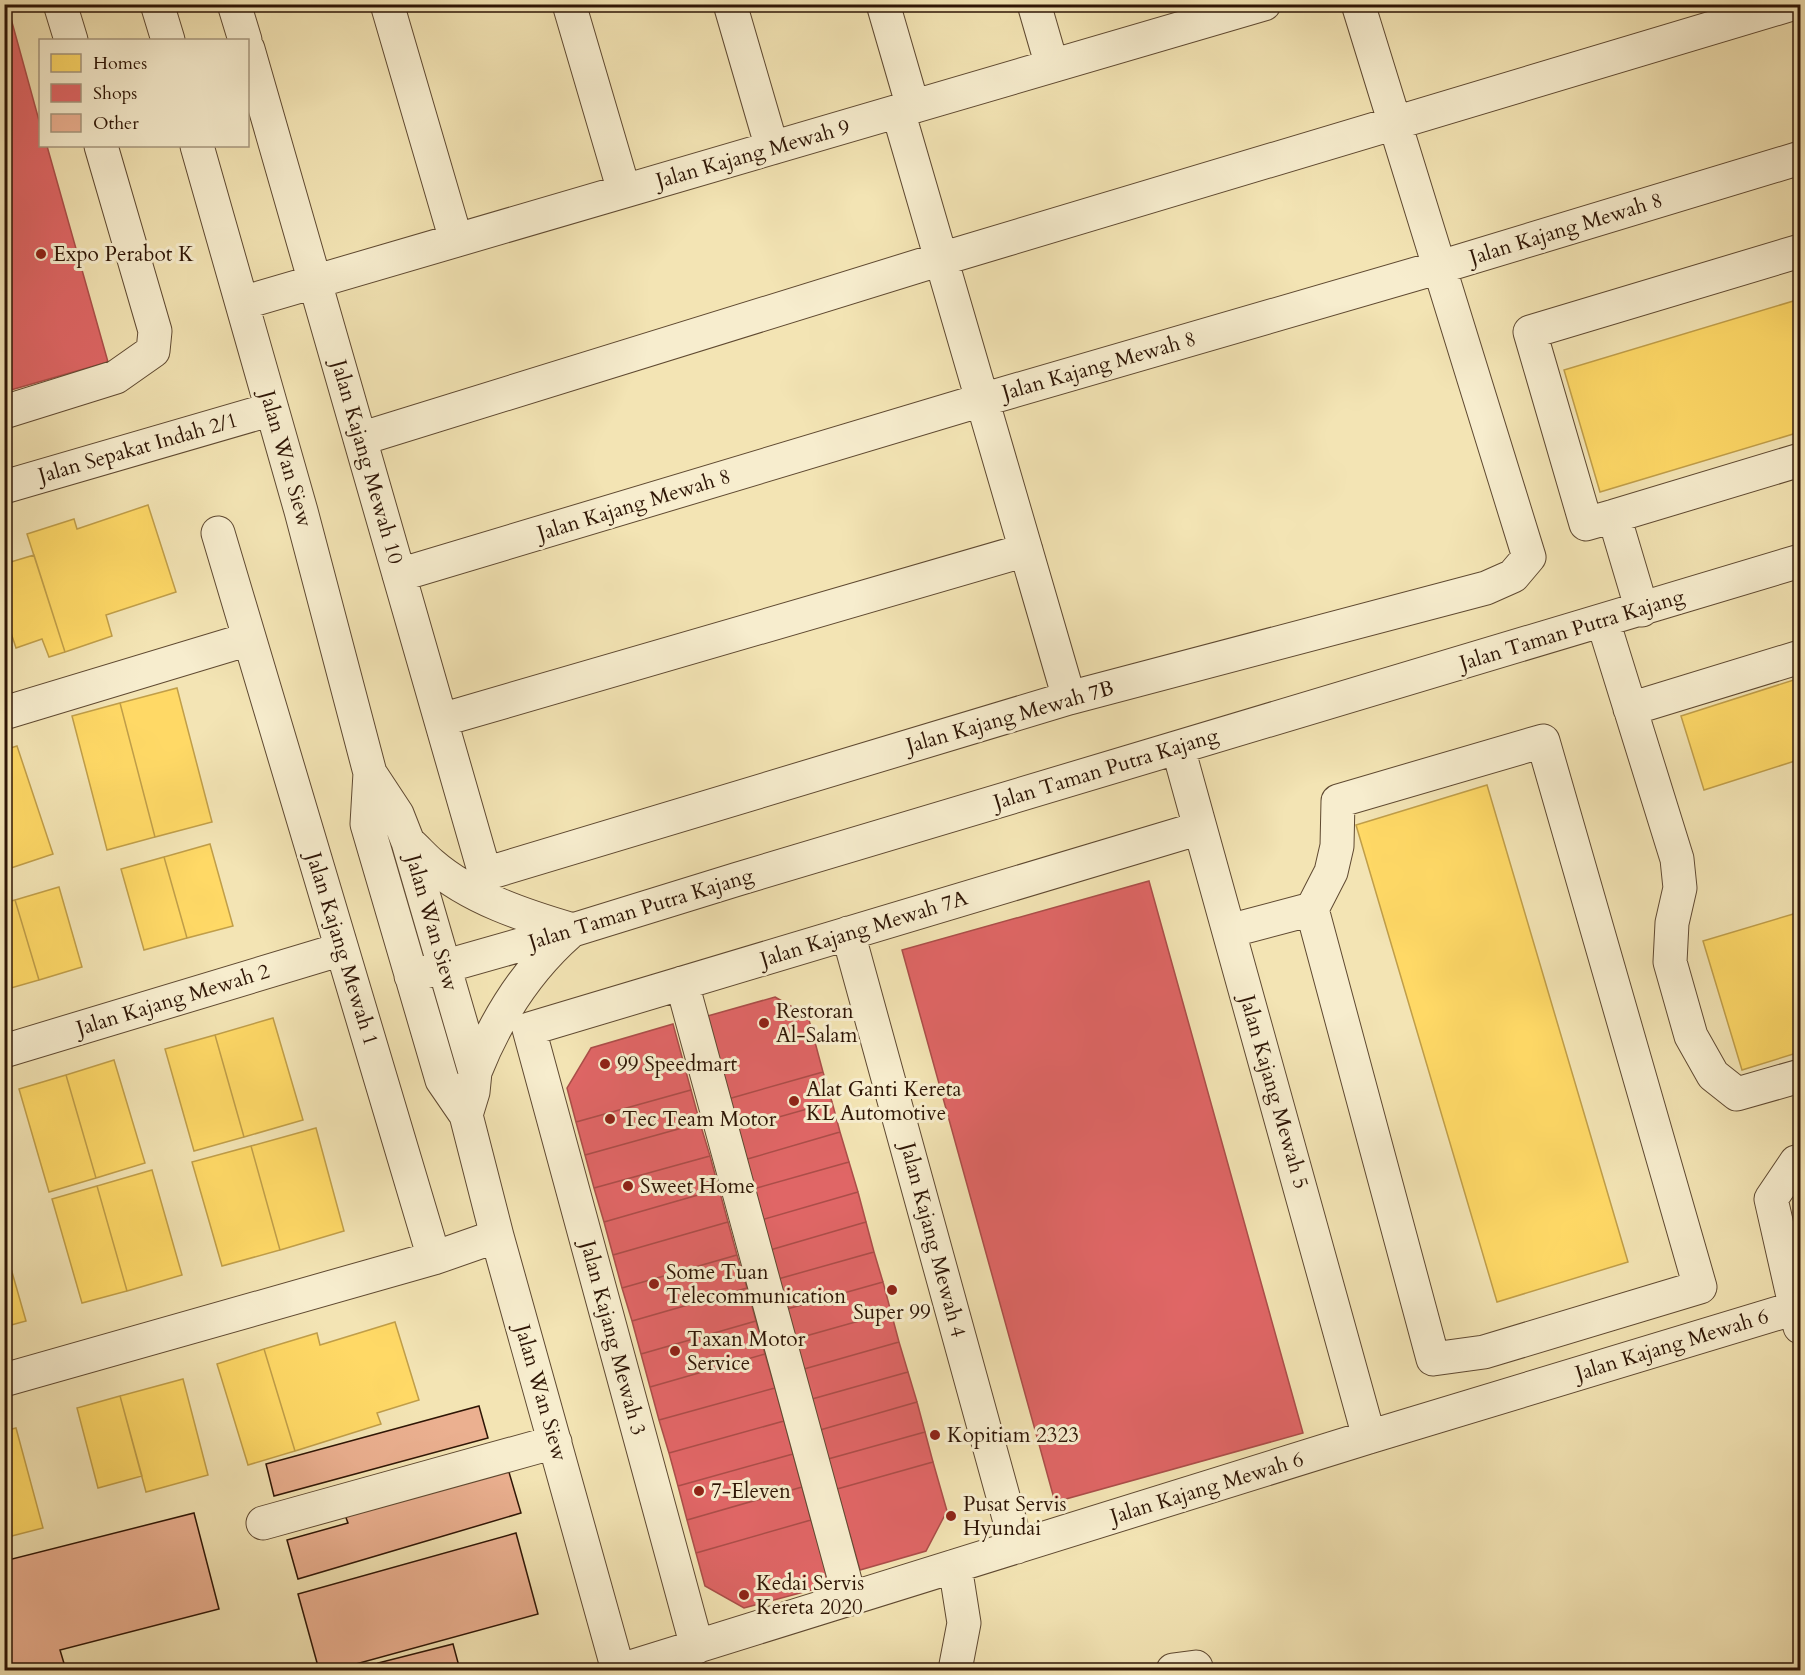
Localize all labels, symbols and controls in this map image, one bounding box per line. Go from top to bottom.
legend [39,39,249,147]
text: Homes [93,51,147,76]
text: Shops [93,81,137,106]
text: Other [93,111,139,136]
street label: Jalan Kajang Mewah 9 [650,112,854,196]
street label: Jalan Kajang Mewah 8 [1463,186,1666,273]
place label: Expo Perabot K [53,240,194,269]
marker: Expo Perabot K [34,247,48,261]
street label: Jalan Kajang Mewah 8 [996,324,1199,408]
street label: Jalan Kajang Mewah 10 [323,354,410,567]
street label: Jalan Wan Siew [252,384,319,531]
street label: Jalan Sepakat Indah 2/1 [32,406,241,491]
street label: Jalan Kajang Mewah 8 [531,462,734,549]
street label: Jalan Taman Putra Kajang [1453,582,1688,679]
street label: Jalan Kajang Mewah 7B [900,673,1117,761]
street label: Jalan Taman Putra Kajang [987,721,1222,818]
street label: Jalan Kajang Mewah 1 [298,846,385,1049]
street label: Jalan Wan Siew [398,848,465,995]
street label: Jalan Taman Putra Kajang [522,861,757,958]
street label: Jalan Kajang Mewah 7A [754,884,971,975]
street label: Jalan Kajang Mewah 2 [70,957,273,1044]
street label: Jalan Kajang Mewah 5 [1232,989,1316,1192]
place label: Restoran Al-Salam [776,997,858,1050]
marker: Restoran Al-Salam [757,1016,771,1030]
place label: 99 Speedmart [617,1050,738,1079]
marker: 99 Speedmart [598,1057,612,1071]
place label: Alat Ganti Kereta KL Automotive [806,1075,962,1128]
marker: Alat Ganti Kereta KL Automotive [787,1094,801,1108]
place label: Tec Team Motor [622,1105,777,1134]
marker: Tec Team Motor [603,1112,617,1126]
street label: Jalan Kajang Mewah 4 [892,1137,973,1341]
place label: Sweet Home [640,1172,755,1201]
marker: Sweet Home [621,1179,635,1193]
street label: Jalan Kajang Mewah 3 [572,1235,653,1439]
place label: Some Tuan Telecommunication [666,1258,846,1311]
marker: Some Tuan Telecommunication [647,1277,661,1291]
marker: Super 99 [885,1283,899,1297]
place label: Super 99 [853,1298,931,1327]
street label: Jalan Kajang Mewah 6 [1569,1302,1772,1389]
street label: Jalan Wan Siew [507,1318,574,1465]
place label: Taxan Motor Service [687,1325,806,1378]
marker: Taxan Motor Service [668,1344,682,1358]
place label: Kopitiam 2323 [947,1421,1079,1450]
marker: Kopitiam 2323 [928,1428,942,1442]
street label: Jalan Kajang Mewah 6 [1104,1445,1307,1532]
place label: 7-Eleven [711,1477,791,1506]
marker: 7-Eleven [692,1484,706,1498]
place label: Pusat Servis Hyundai [963,1490,1067,1543]
marker: Pusat Servis Hyundai [944,1509,958,1523]
place label: Kedai Servis Kereta 2020 [756,1569,864,1622]
marker: Kedai Servis Kereta 2020 [737,1588,751,1602]

